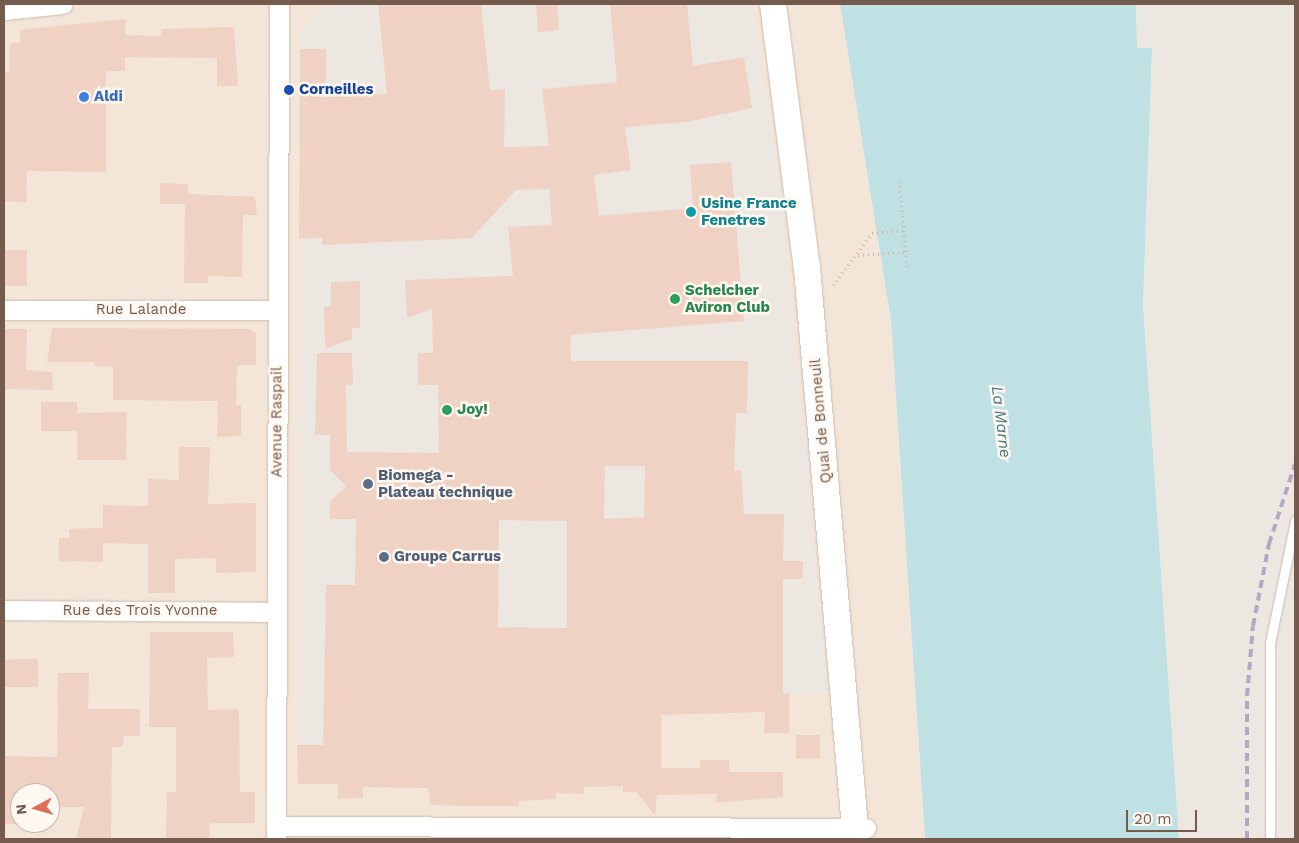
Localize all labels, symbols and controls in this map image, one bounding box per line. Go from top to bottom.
place label: Corneilles [299,81,373,99]
marker: Corneilles [283,84,295,96]
place label: Aldi [94,88,123,106]
marker: Aldi [78,91,90,103]
place label: Usine France Fenetres [701,194,797,229]
marker: Usine France Fenetres [685,206,697,218]
place label: Schelcher Aviron Club [685,281,770,316]
marker: Schelcher Aviron Club [669,293,681,305]
street label: Rue Lalande [96,301,186,319]
street label: Quai de Bonneuil [807,358,835,484]
street label: Avenue Raspail [268,366,286,478]
water label: La Marne [987,385,1015,459]
place label: Joy! [457,401,488,419]
marker: Joy! [441,404,453,416]
place label: Biomega - Plateau technique [378,466,513,501]
marker: Biomega - Plateau technique [362,478,374,490]
place label: Groupe Carrus [394,548,501,566]
marker: Groupe Carrus [378,551,390,563]
street label: Rue des Trois Yvonne [62,602,218,620]
north arrow [10,783,60,833]
scale bar [1129,800,1200,832]
text: N [13,803,30,815]
text: 20 m [1134,810,1172,828]

